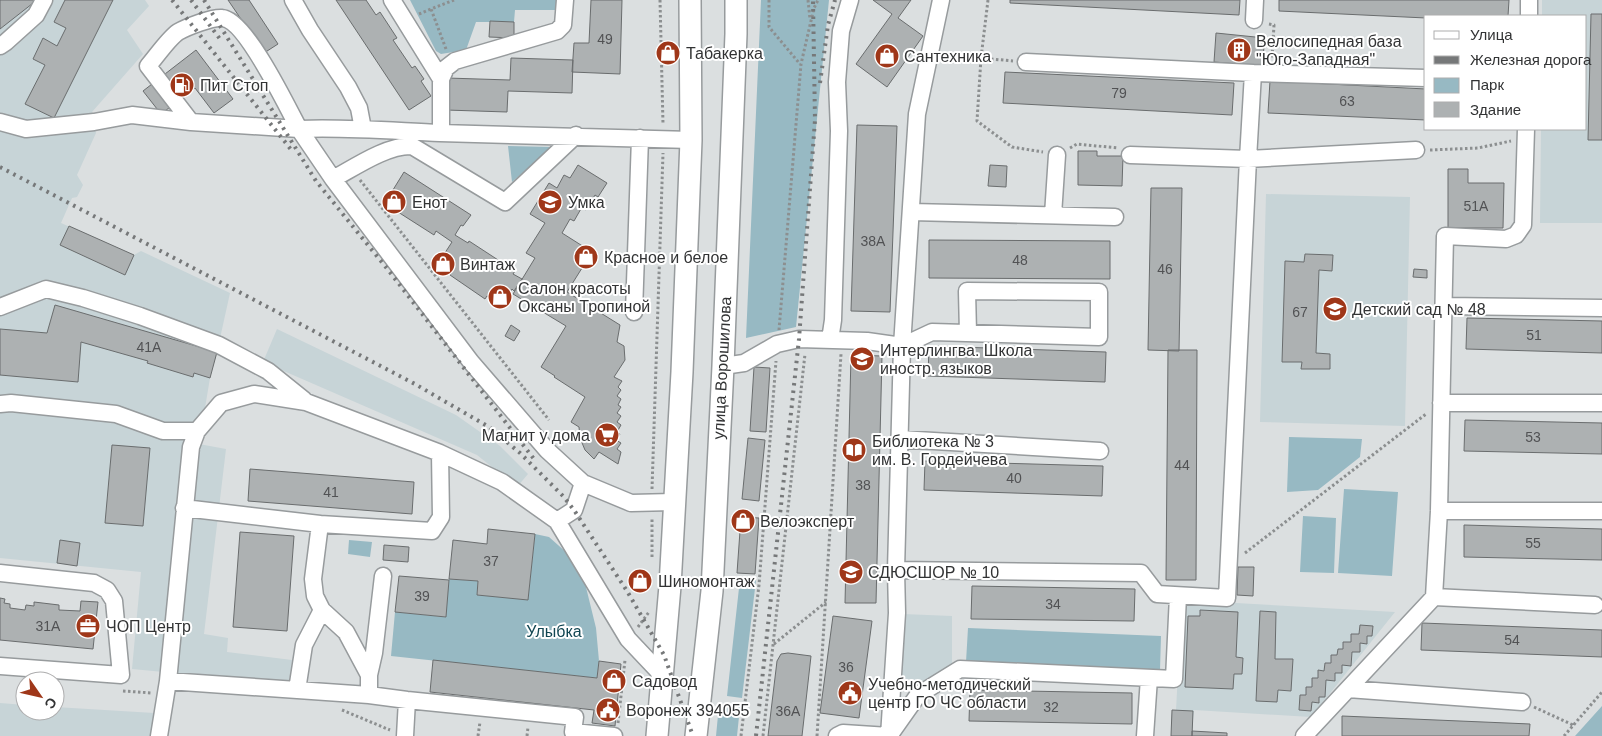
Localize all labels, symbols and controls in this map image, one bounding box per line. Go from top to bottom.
legend [1424,15,1587,130]
text: Улица [1470,26,1513,43]
house number: 49 [597,31,613,47]
place label: Велосипедная база "Юго-Западная" [1256,33,1402,68]
building icon: Велосипедная база "Юго-Западная" [1226,37,1252,63]
shop icon: Табакерка [655,40,681,66]
shop icon: Сантехника [874,43,900,69]
place label: Табакерка [686,45,763,62]
place label: Сантехника [904,48,991,65]
text: Железная дорога [1470,51,1592,68]
fuel station icon: Пит Стоп [169,72,195,98]
text: Парк [1470,76,1504,93]
place label: Пит Стоп [200,77,268,94]
house number: 79 [1111,85,1127,101]
house number: 63 [1339,93,1355,109]
text: Здание [1470,101,1521,118]
shop icon: Енот [381,189,407,215]
school or university icon: Умка [537,189,563,215]
place label: Енот [412,194,448,211]
place label: Умка [568,194,605,211]
house number: 51А [1464,198,1489,214]
house number: 38А [861,233,886,249]
shop icon: Красное и белое [573,244,599,270]
place label: Красное и белое [604,249,728,266]
shop icon: Винтаж [430,251,456,277]
house number: 48 [1012,252,1028,268]
place label: Винтаж [460,256,515,273]
house number: 46 [1157,261,1173,277]
place label: Салон красоты Оксаны Тропиной [518,280,650,315]
shop icon: Салон красоты Оксаны Тропиной [487,284,513,310]
street label: улица Ворошилова [710,296,734,440]
school or university icon: Детский сад № 48 [1322,296,1348,322]
place label: Детский сад № 48 [1352,301,1486,318]
house number: 67 [1292,304,1308,320]
house number: 51 [1526,327,1542,343]
house number: 41А [137,339,162,355]
place label: Интерлингва. Школа иностр. языков [880,342,1033,377]
school or university icon: Интерлингва. Школа иностр. языков [849,346,875,372]
supermarket icon: Магнит у дома [594,422,620,448]
place label: Магнит у дома [482,427,590,444]
house number: 53 [1525,429,1541,445]
place label: Библиотека № 3 им. В. Гордейчева [872,433,1007,468]
library icon: Библиотека № 3 им. В. Гордейчева [841,437,867,463]
house number: 44 [1174,457,1190,473]
house number: 40 [1006,470,1022,486]
house number: 38 [855,477,871,493]
house number: 41 [323,484,339,500]
shop icon: Велоэксперт [730,508,756,534]
place label: Велоэксперт [760,513,855,530]
house number: 55 [1525,535,1541,551]
house number: 37 [483,553,499,569]
school or university icon: СДЮСШОР № 10 [838,559,864,585]
place label: СДЮСШОР № 10 [868,564,999,581]
shop icon: Шиномонтаж [627,568,653,594]
place label: Шиномонтаж [658,573,755,590]
house number: 39 [414,588,430,604]
house number: 34 [1045,596,1061,612]
office icon: ЧОП Центр [75,613,101,639]
house number: 31А [36,618,61,634]
place label: ЧОП Центр [106,618,191,635]
park label: Улыбка [526,623,582,640]
house number: 54 [1504,632,1520,648]
house number: 36 [838,659,854,675]
shop icon: Садовод [601,668,627,694]
north arrow [15,671,65,721]
place label: Садовод [632,673,698,690]
place label: Учебно-методический центр ГО ЧС области [868,676,1031,711]
public building icon: Учебно-методический центр ГО ЧС области [837,680,863,706]
text: С [41,695,60,712]
public building icon: Воронеж 394055 [595,697,621,723]
house number: 32 [1043,699,1059,715]
place label: Воронеж 394055 [626,702,750,719]
house number: 36А [776,703,801,719]

